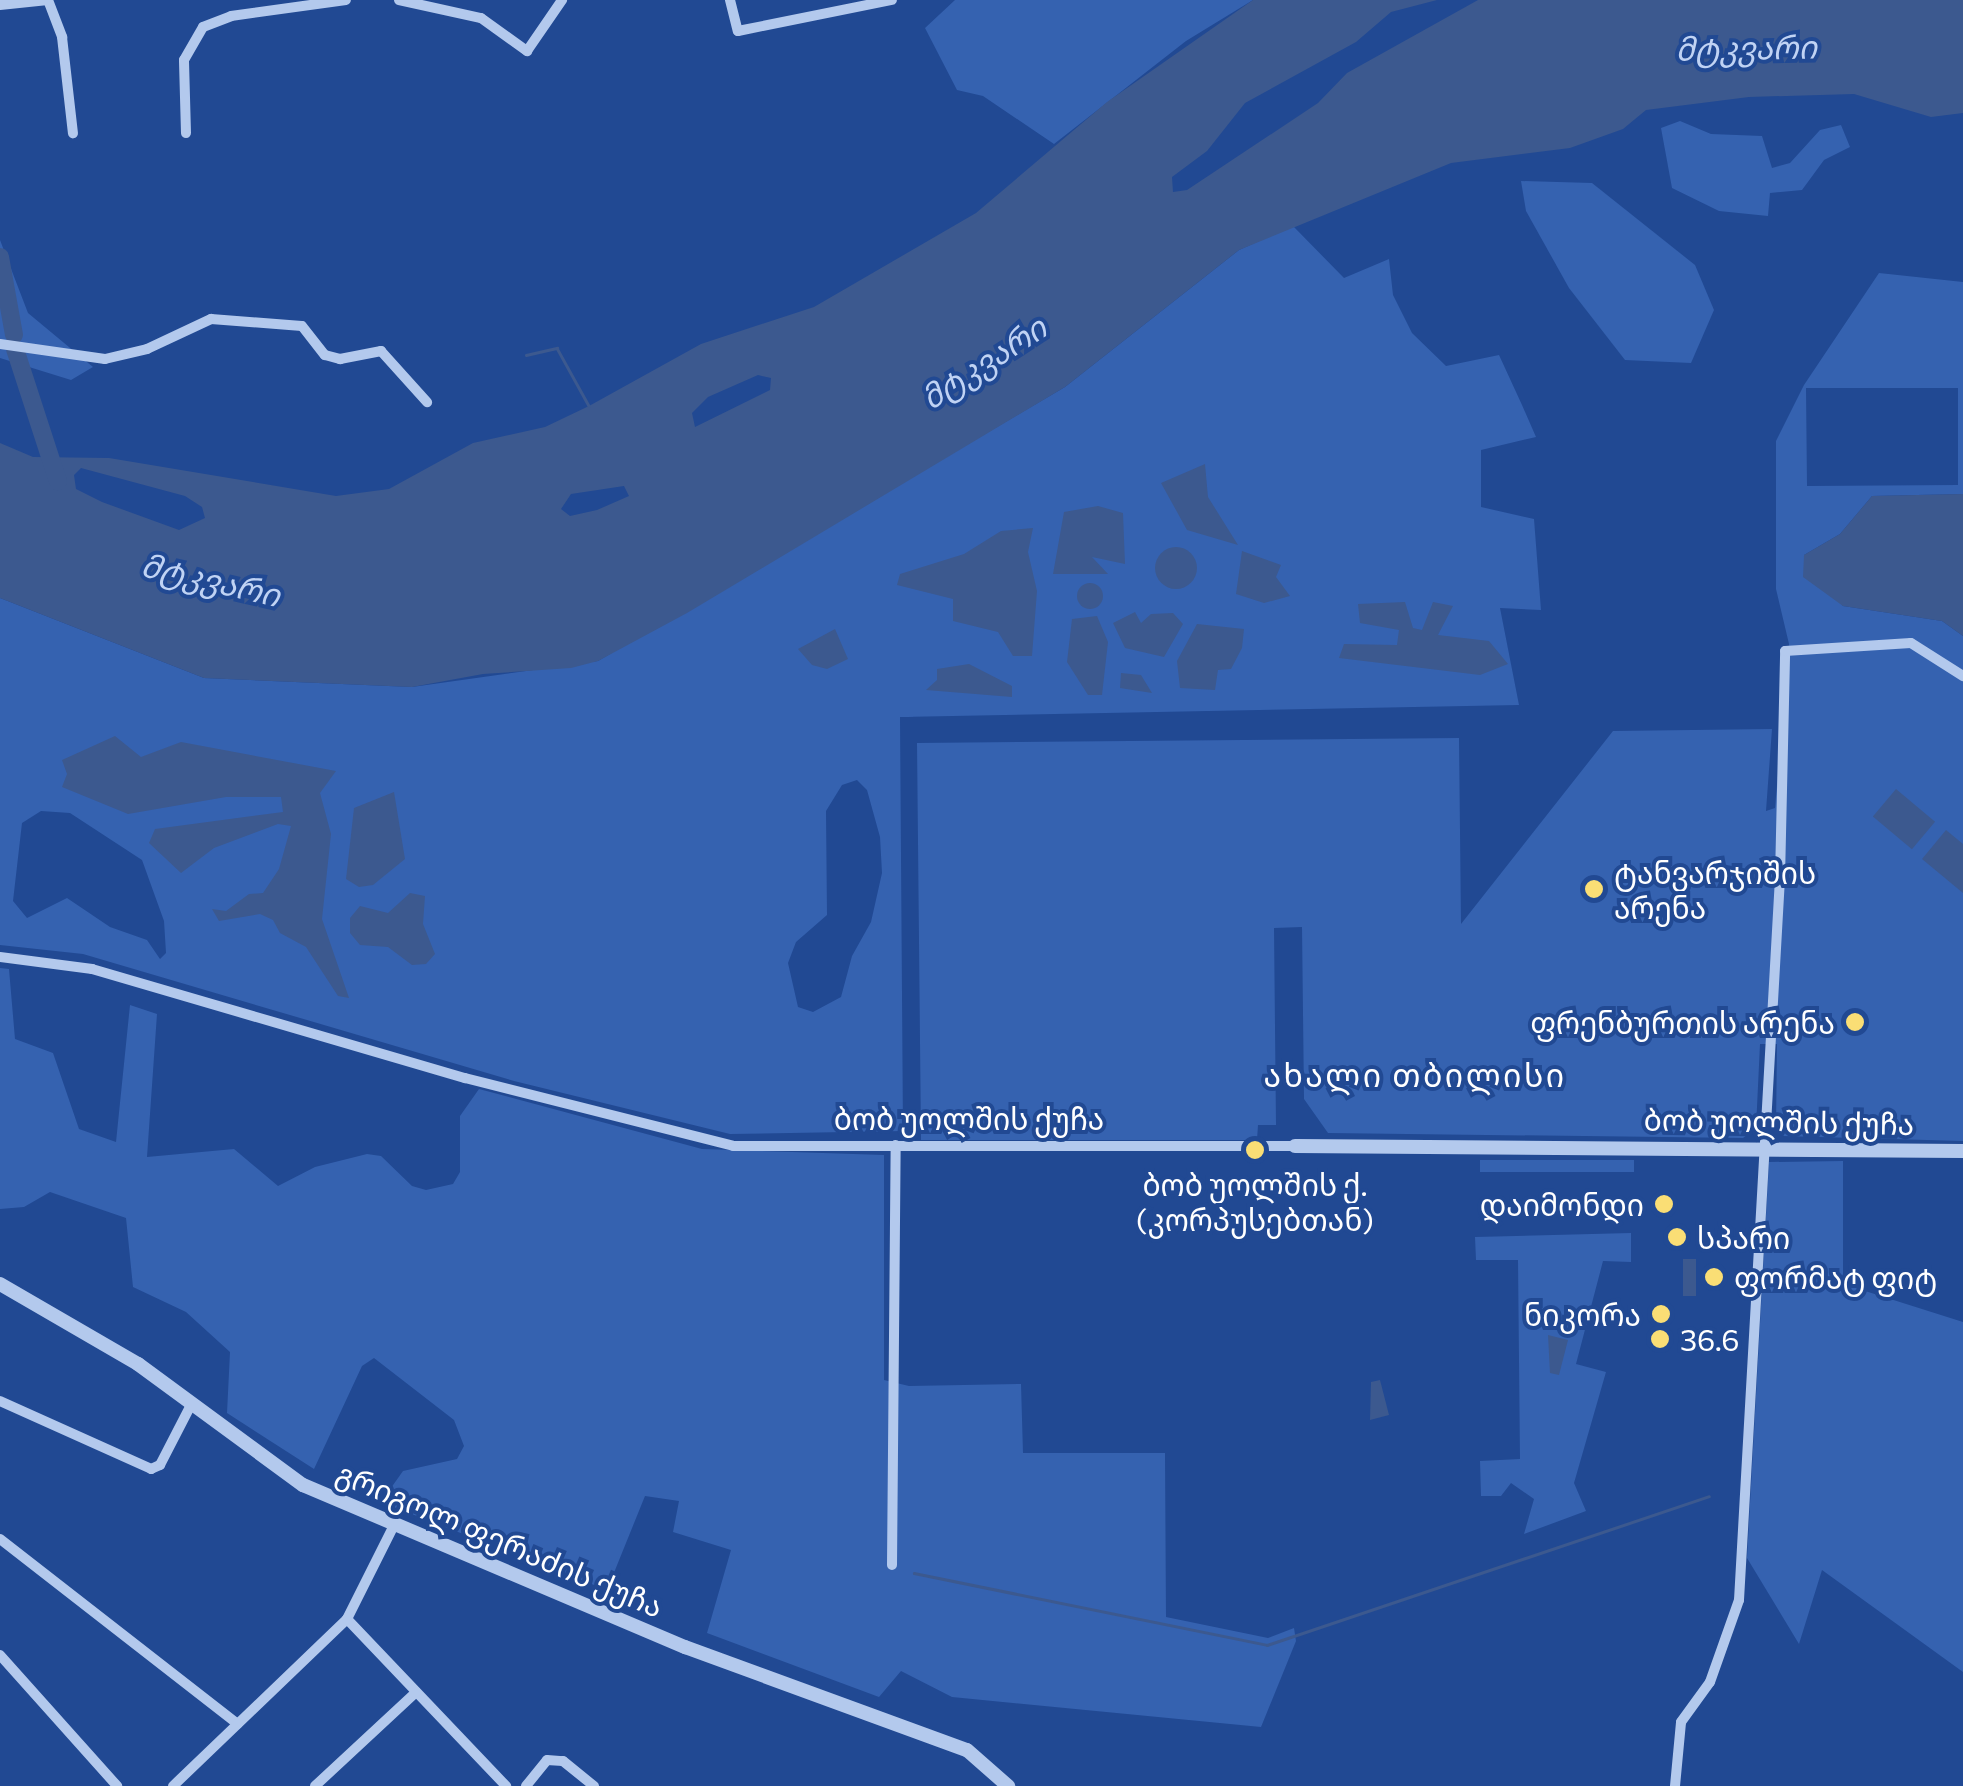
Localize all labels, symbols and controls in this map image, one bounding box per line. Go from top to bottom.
water label: მტკვარი [1675,27,1817,67]
water label: მტკვარი [913,307,1053,417]
water label: მტკვარი [138,544,284,614]
place label: ტანვარჯიშის არენა [1614,854,1816,924]
marker: ტანვარჯიშის არენა [1583,878,1605,900]
place label: ფრენბურთის არენა [1530,1004,1835,1040]
marker: ფრენბურთის არენა [1844,1011,1866,1033]
district label: ახალი თბილისი [1263,1055,1567,1093]
street label: ბობ უოლშის ქუჩა [834,1100,1104,1136]
street label: ბობ უოლშის ქუჩა [1643,1101,1915,1141]
marker: ბობ უოლშის ქ. (კორპუსებთან) [1244,1139,1266,1161]
place label: ბობ უოლშის ქ. (კორპუსებთან) [1136,1166,1374,1236]
place label: დაიმონდი [1480,1186,1644,1222]
marker: დაიმონდი [1653,1193,1675,1215]
place label: სპარი [1697,1219,1790,1255]
marker: სპარი [1666,1226,1688,1248]
place label: ფორმატ ფიტ [1734,1259,1937,1295]
marker: ფორმატ ფიტ [1703,1266,1725,1288]
place label: ნიკორა [1524,1296,1641,1332]
marker: ნიკორა [1650,1303,1672,1325]
place label: 36.6 [1680,1321,1740,1357]
marker: 36.6 [1649,1328,1671,1350]
street label: გრიგოლ ფერაძის ქუჩა [331,1454,669,1624]

